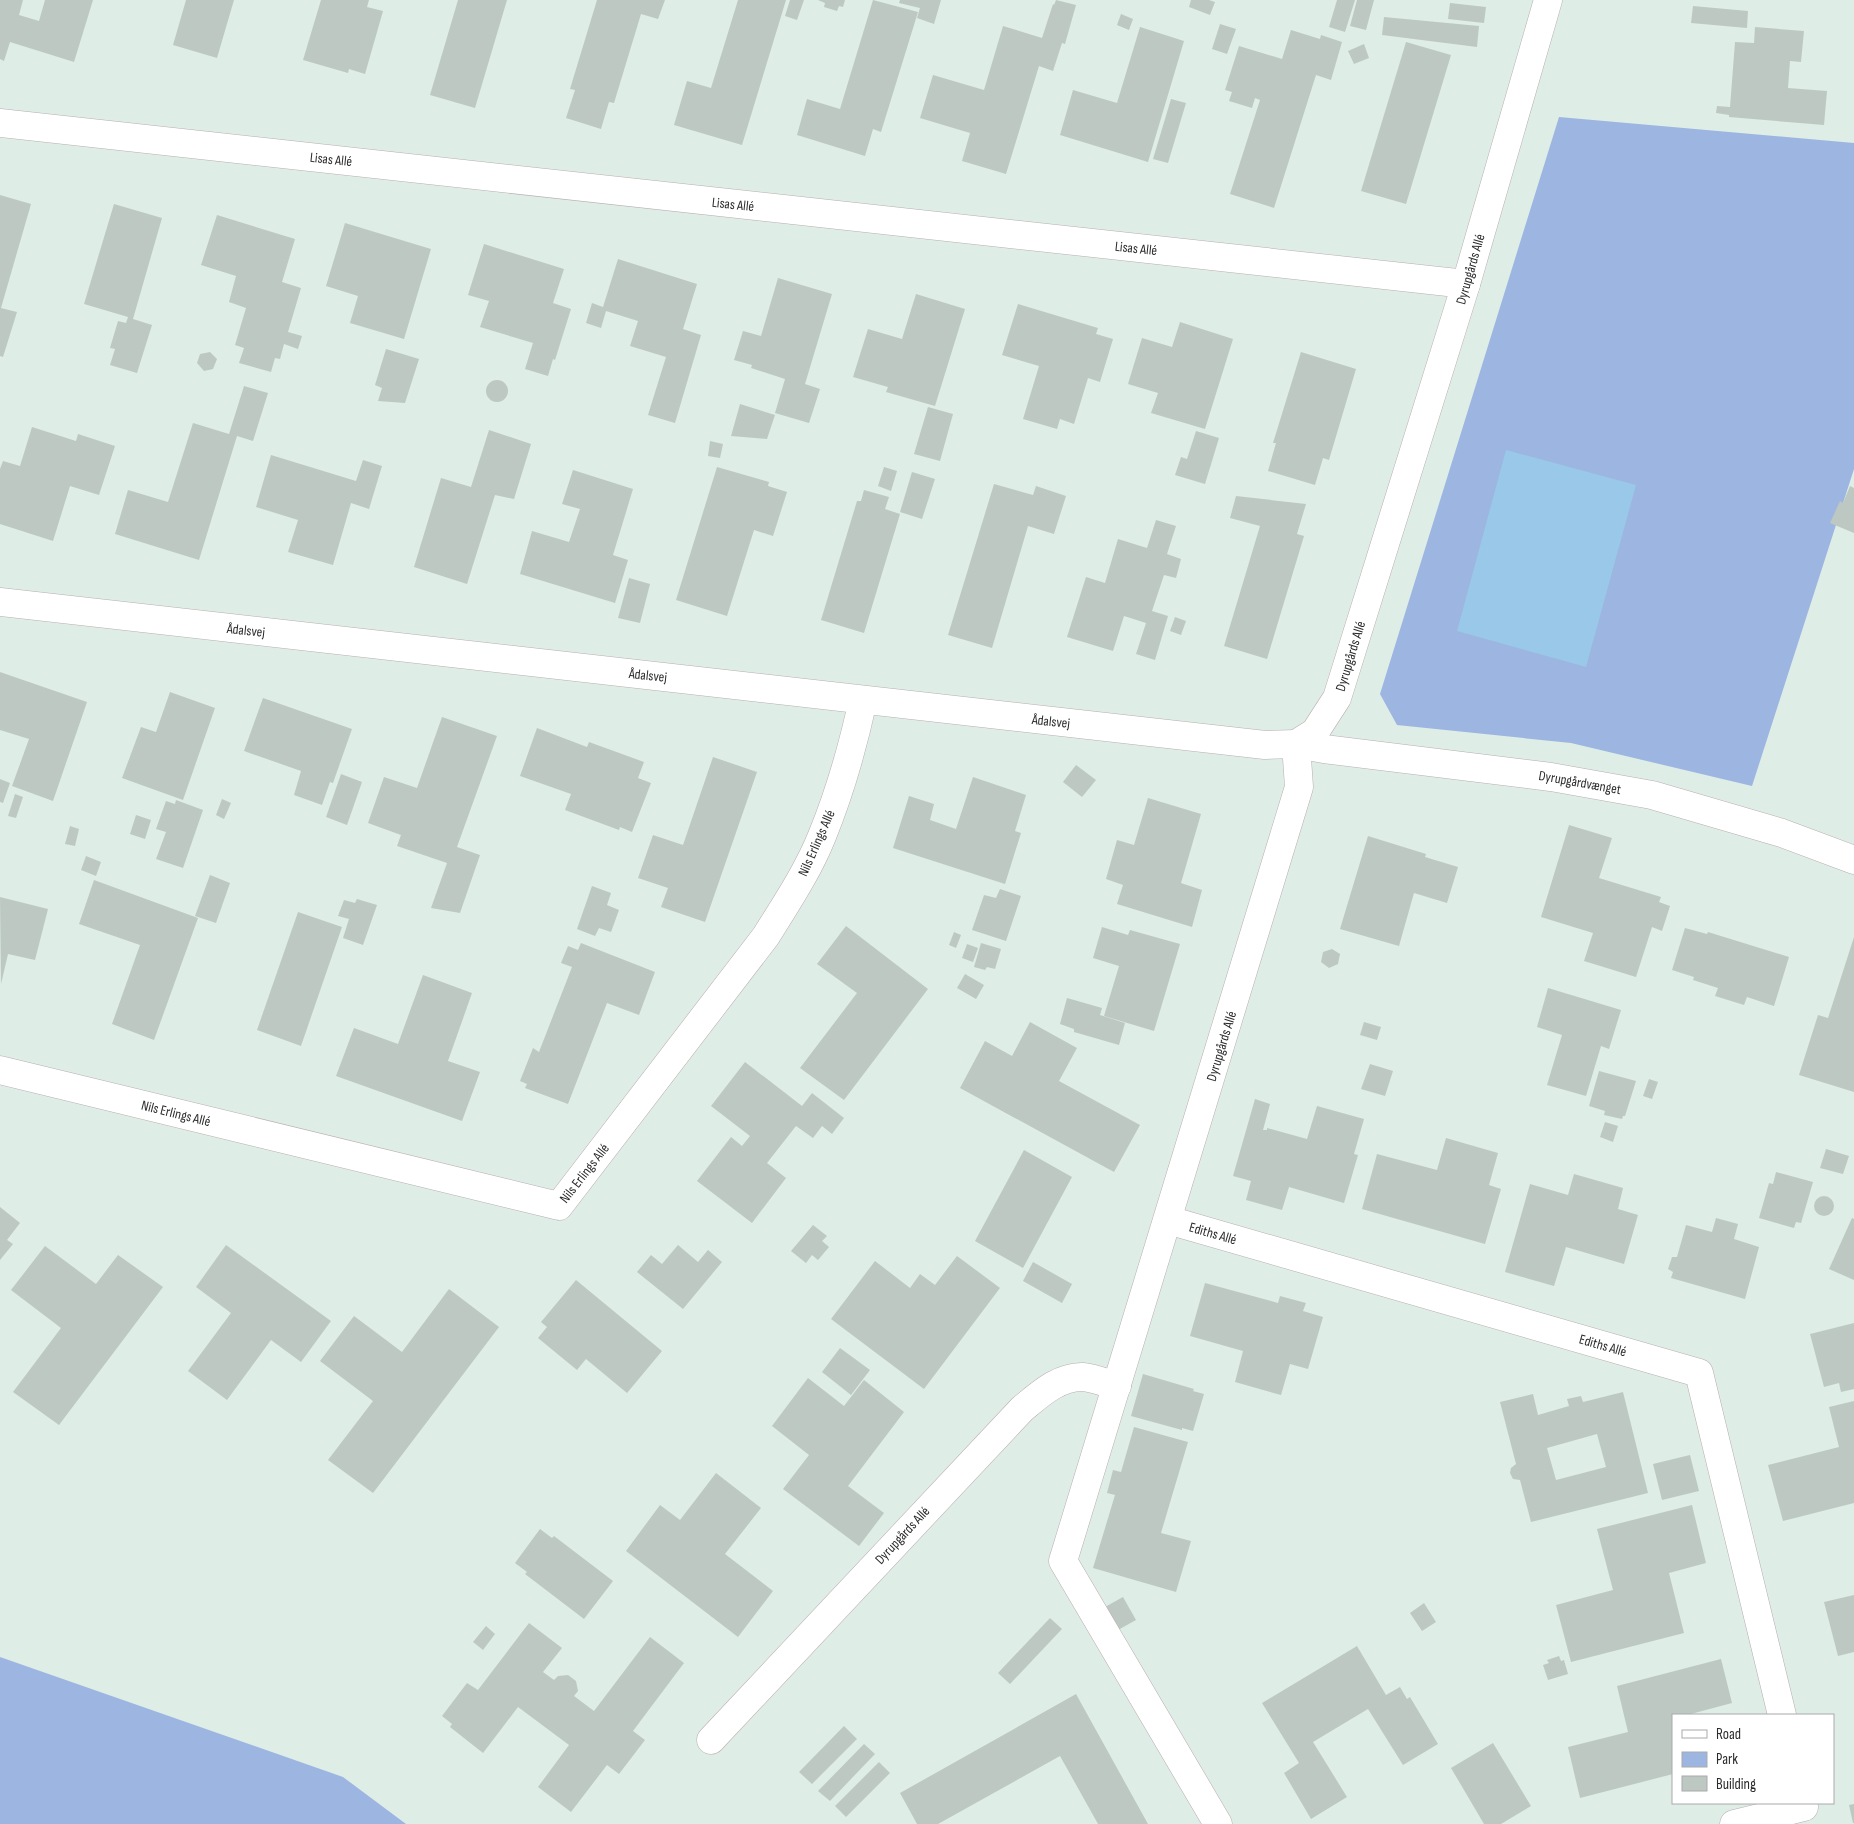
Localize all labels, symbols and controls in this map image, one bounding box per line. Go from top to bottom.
street label: Lisas Allé [309,149,353,170]
street label: Lisas Allé [711,194,755,215]
street label: Dyrupgårds Allé [1452,232,1489,306]
street label: Lisas Allé [1114,238,1158,259]
street label: Dyrupgårds Allé [1332,619,1369,693]
street label: Ådalsvej [225,620,266,641]
street label: Ådalsvej [627,665,668,686]
street label: Ådalsvej [1030,711,1071,732]
street label: Dyrupgårdvænget [1537,767,1622,798]
street label: Nils Erlings Allé [794,807,839,879]
street label: Dyrupgårds Allé [1203,1009,1240,1083]
street label: Nils Erlings Allé [140,1097,212,1130]
street label: Nils Erlings Allé [556,1140,613,1206]
street label: Ediths Allé [1187,1219,1239,1248]
street label: Ediths Allé [1577,1331,1629,1360]
street label: Dyrupgårds Allé [871,1503,933,1568]
legend [1672,1714,1834,1804]
text: Road [1716,1725,1741,1744]
text: Park [1716,1750,1738,1769]
text: Building [1716,1775,1756,1794]

